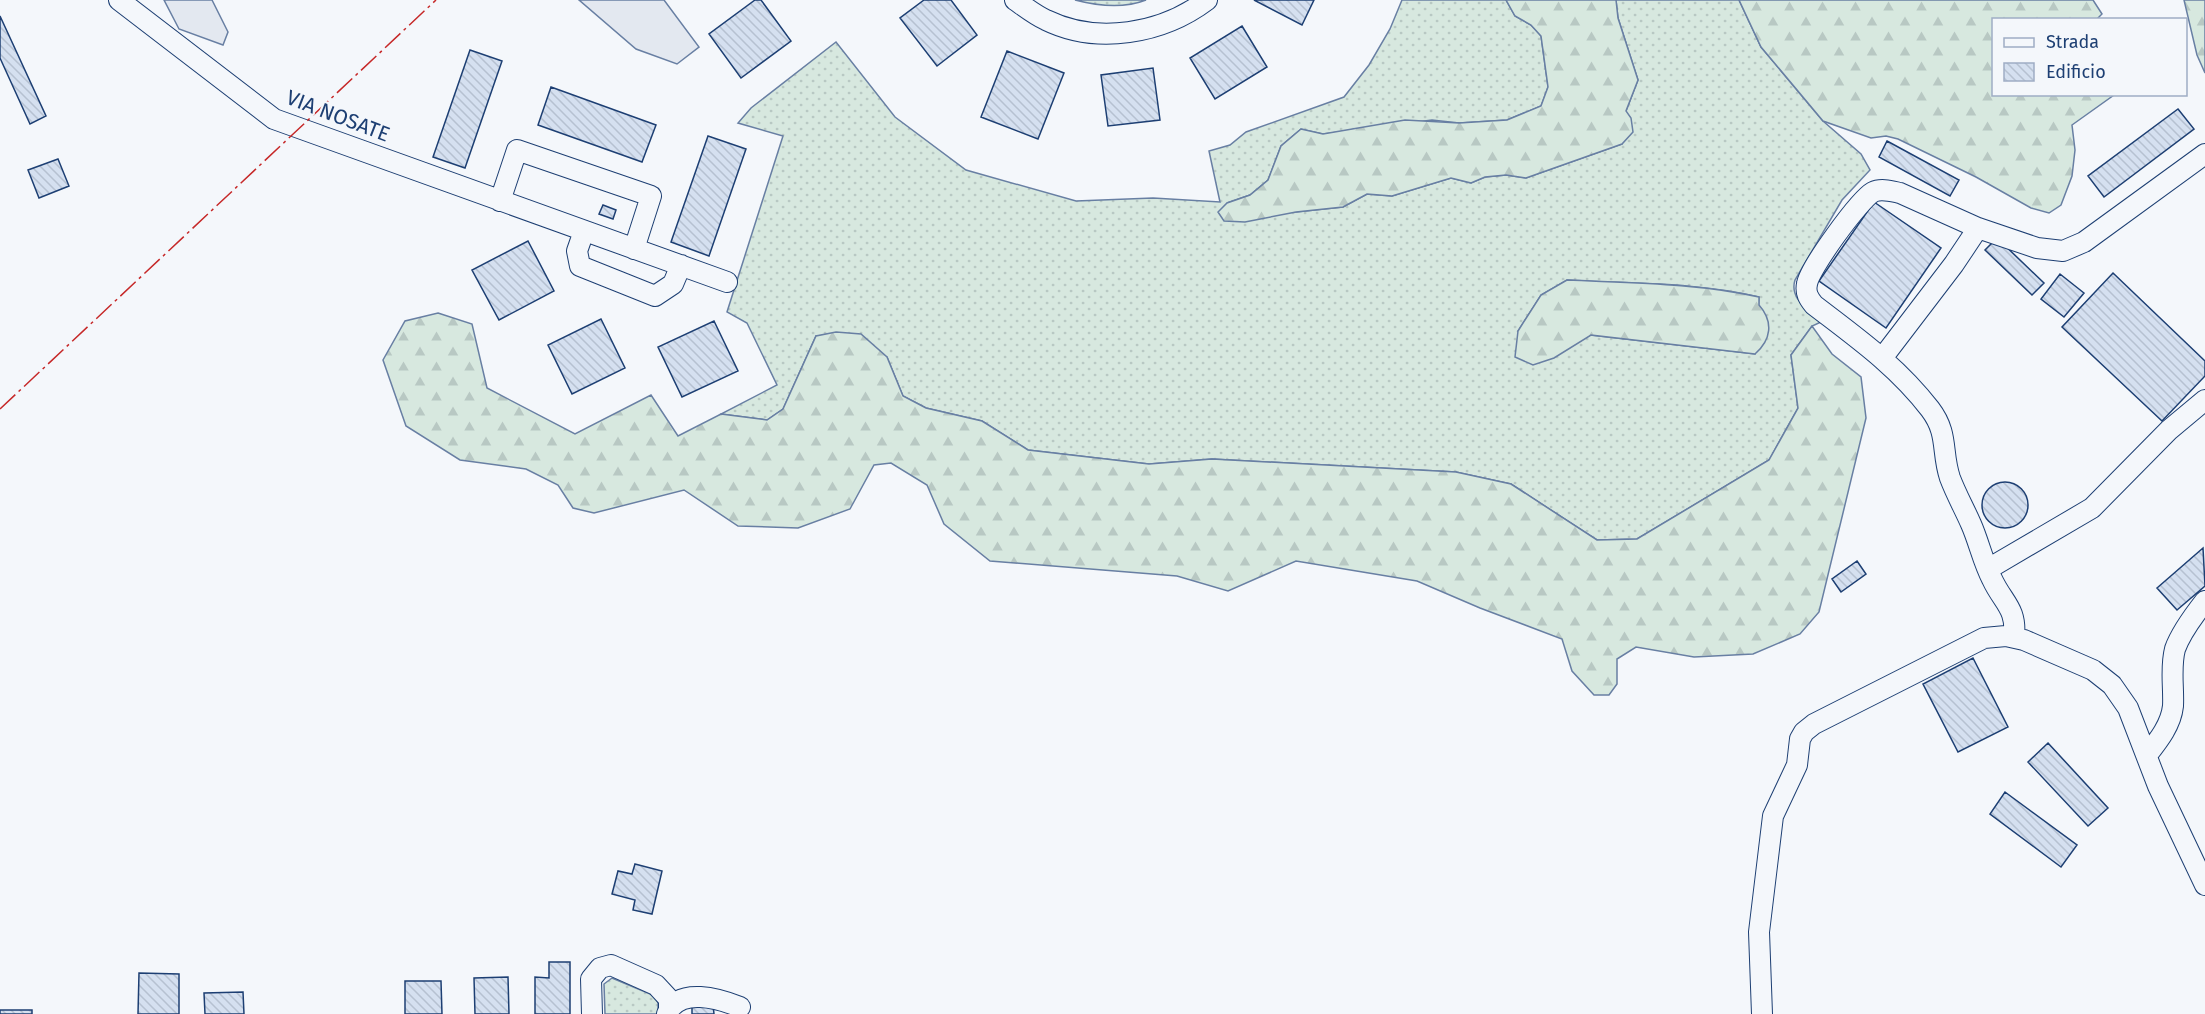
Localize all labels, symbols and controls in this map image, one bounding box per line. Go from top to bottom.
legend [1992,18,2187,96]
text: Strada [2046,31,2099,53]
text: Edificio [2046,61,2106,83]
street label: VIA NOSATE [283,84,393,148]

